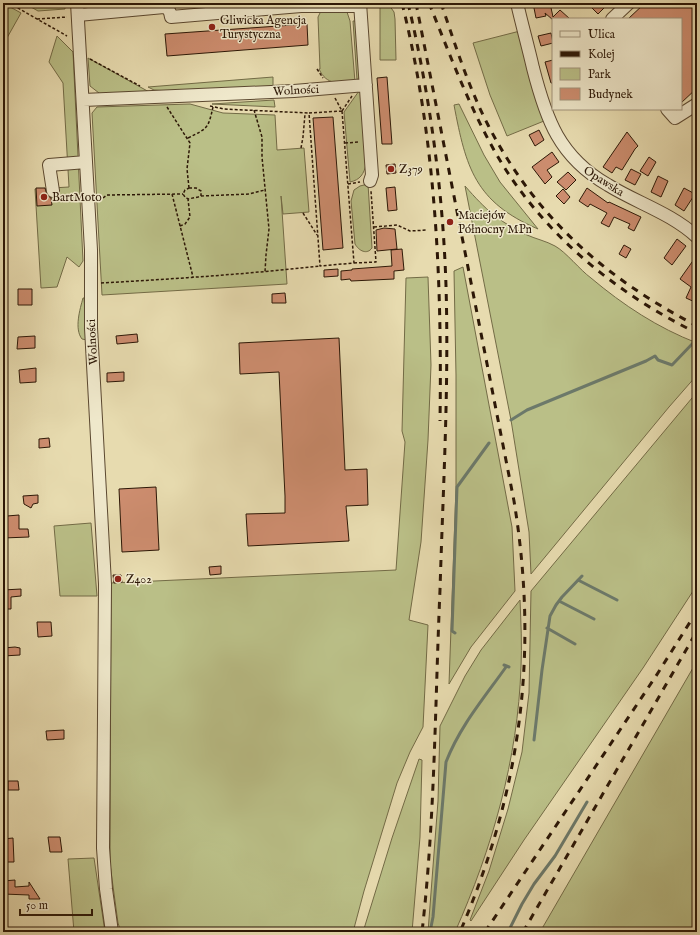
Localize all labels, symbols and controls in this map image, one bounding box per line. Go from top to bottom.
place label: Gliwicka Agencja Turystyczna [220,13,307,42]
legend [552,18,682,110]
marker: Gliwicka Agencja Turystyczna [207,22,217,32]
text: Ulica [588,27,616,42]
text: Kolej [588,47,615,62]
text: Park [588,67,611,82]
street label: Wolności [273,82,319,99]
text: Budynek [588,87,633,102]
place label: Z379 [399,162,423,177]
street label: Opawska [580,163,627,201]
marker: Z379 [386,164,396,174]
place label: BartMoto [52,190,102,205]
marker: BartMoto [39,192,49,202]
place label: Maciejów Północny MPn [458,208,533,237]
marker: Maciejów Północny MPn [445,217,455,227]
street label: Wolności [84,319,101,365]
place label: Z402 [126,572,152,587]
marker: Z402 [113,574,123,584]
scale bar [20,891,92,917]
text: 50 m [26,898,48,913]

